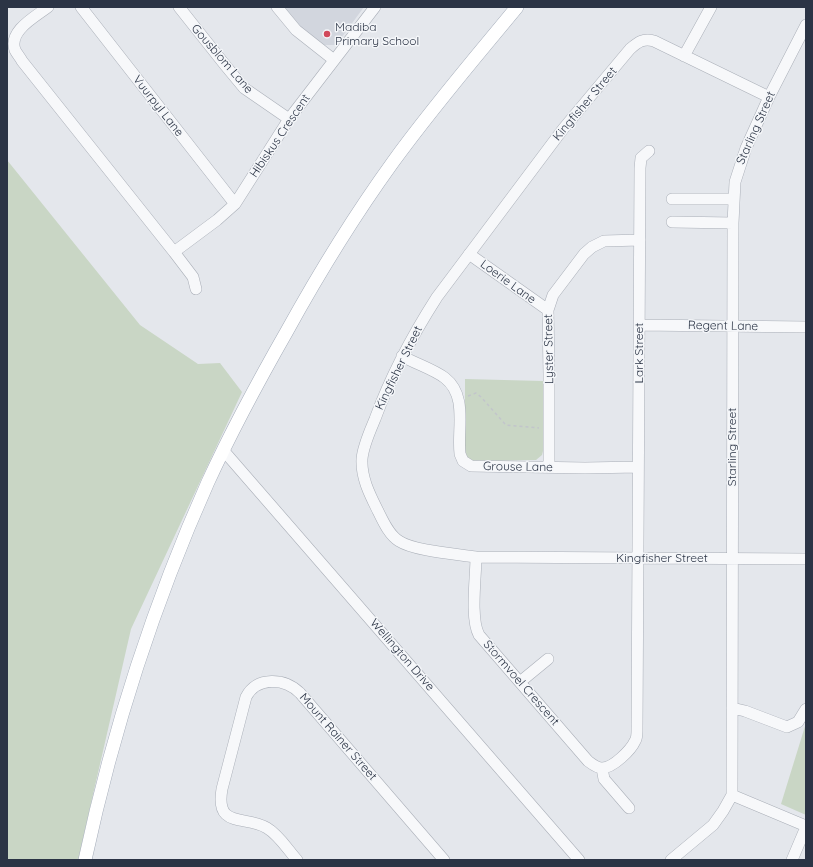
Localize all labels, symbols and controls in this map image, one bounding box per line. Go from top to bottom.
place label: Madiba Primary School [335,20,419,48]
street label: Gousblom Lane [188,22,256,96]
marker: Madiba Primary School [322,29,332,39]
street label: Kingfisher Street [550,64,620,144]
street label: Vuurpyl Lane [130,73,186,139]
street label: Starling Street [733,89,779,167]
street label: Hibiskus Crescent [247,92,313,180]
street label: Loerie Lane [477,257,539,307]
street label: Lyster Street [541,314,557,384]
street label: Regent Lane [688,318,758,334]
street label: Lark Street [632,323,646,383]
street label: Kingfisher Street [372,324,426,412]
street label: Starling Street [725,408,739,486]
street label: Grouse Lane [483,459,553,475]
street label: Kingfisher Street [616,551,708,565]
street label: Wellington Drive [367,616,437,694]
street label: Stormvoel Crescent [480,637,562,729]
street label: Mount Rainer Street [296,691,380,783]

